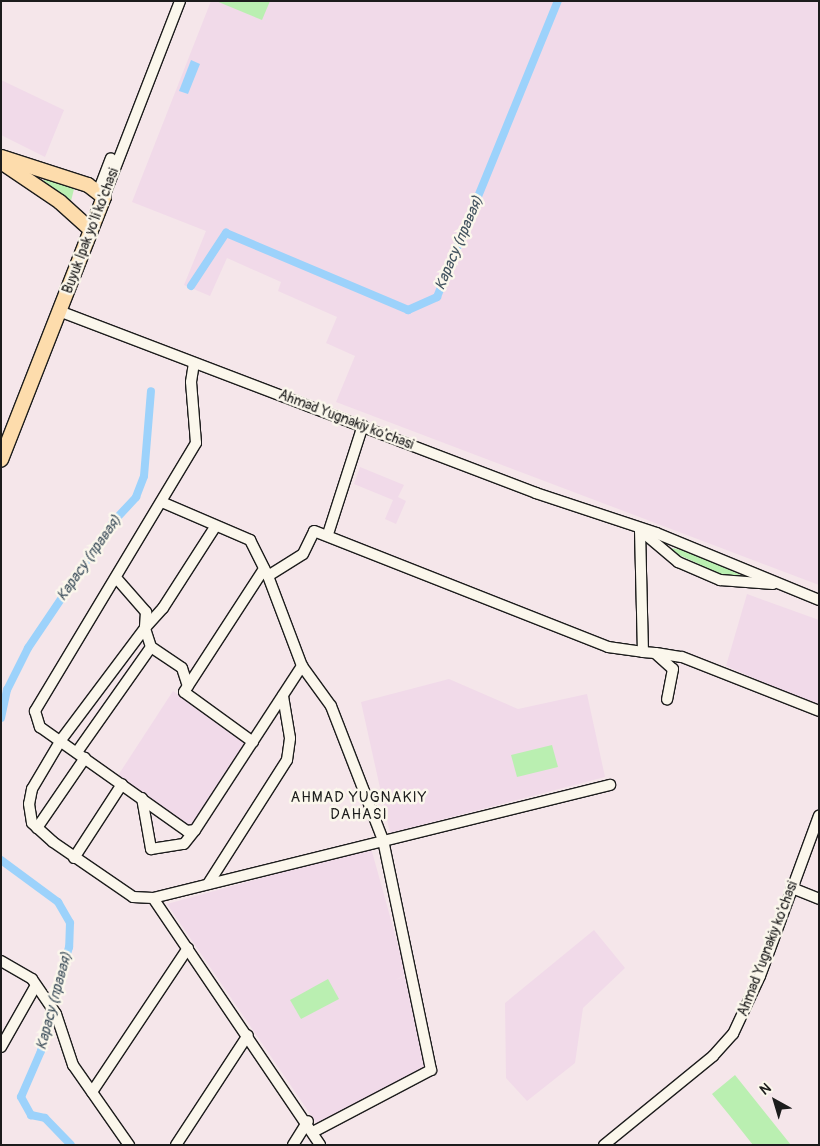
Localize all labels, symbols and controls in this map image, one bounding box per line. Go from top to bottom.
street label: Buyuk Ipak yo'li ko'chasi [59,166,123,296]
water label: Карасу (правая) [431,193,487,293]
street label: Ahmad Yugnakiy ko'chasi [276,387,416,453]
water label: Карасу (правая) [53,512,125,604]
district label: AHMAD YUGNAKIY DAHASI [289,788,429,823]
street label: Ahmad Yugnakiy ko'chasi [735,879,801,1019]
water label: Карасу (правая) [32,950,76,1052]
north arrow [750,1076,800,1126]
text: N [756,1079,774,1099]

